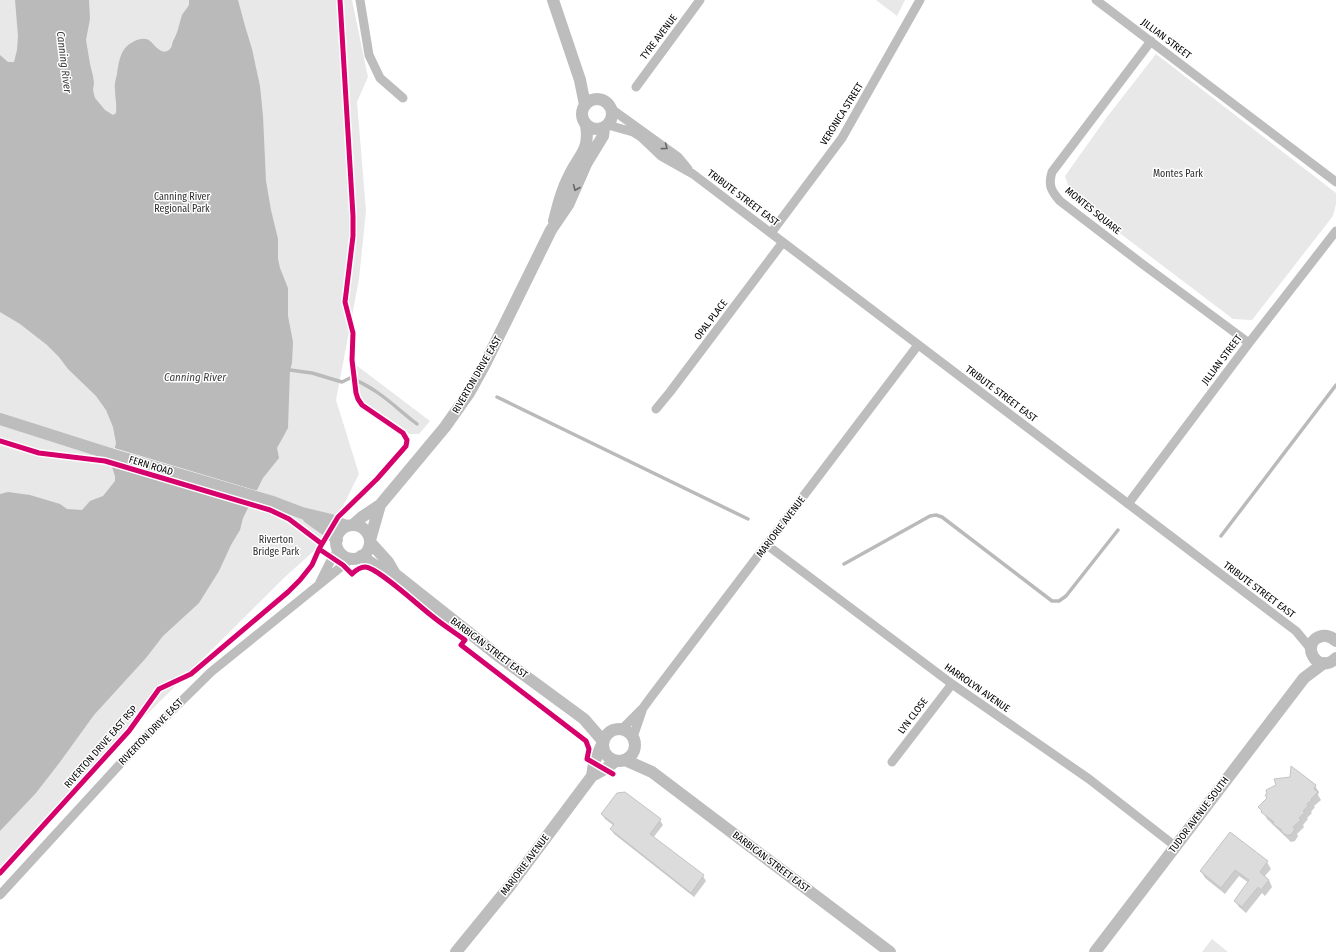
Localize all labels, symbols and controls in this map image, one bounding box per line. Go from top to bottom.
street label: TYRE AVENUE [638,12,680,62]
street label: JILLIAN STREET [1139,16,1194,62]
water label: Canning River [54,30,74,95]
street label: VERONICA STREET [818,80,866,148]
one-way arrow [660,143,667,150]
street label: TRIBUTE STREET EAST [705,167,781,229]
park label: Montes Park [1153,168,1203,180]
one-way arrow [572,184,580,191]
street label: MONTES SQUARE [1063,185,1124,237]
park label: Canning River Regional Park [154,191,211,215]
street label: OPAL PLACE [692,297,730,343]
street label: JILLIAN STREET [1199,332,1245,387]
street label: RIVERTON DRIVE EAST [450,334,504,416]
street label: TRIBUTE STREET EAST [963,363,1039,425]
water label: Canning River [164,371,227,384]
street label: FERN ROAD [127,454,175,478]
street label: MARJORIE AVENUE [754,494,808,560]
park label: Riverton Bridge Park [253,534,300,558]
street label: TRIBUTE STREET EAST [1221,559,1297,621]
street label: BARBICAN STREET EAST [448,615,530,681]
street label: HARROLYN AVENUE [942,661,1012,715]
street label: LYN CLOSE [896,695,931,736]
street label: RIVERTON DRIVE EAST [116,696,186,768]
street label: RIVERTON DRIVE EAST RSP [62,703,140,791]
street label: TUDOR AVENUE SOUTH [1166,775,1232,855]
street label: BARBICAN STREET EAST [730,829,812,895]
street label: MARJORIE AVENUE [498,832,552,898]

